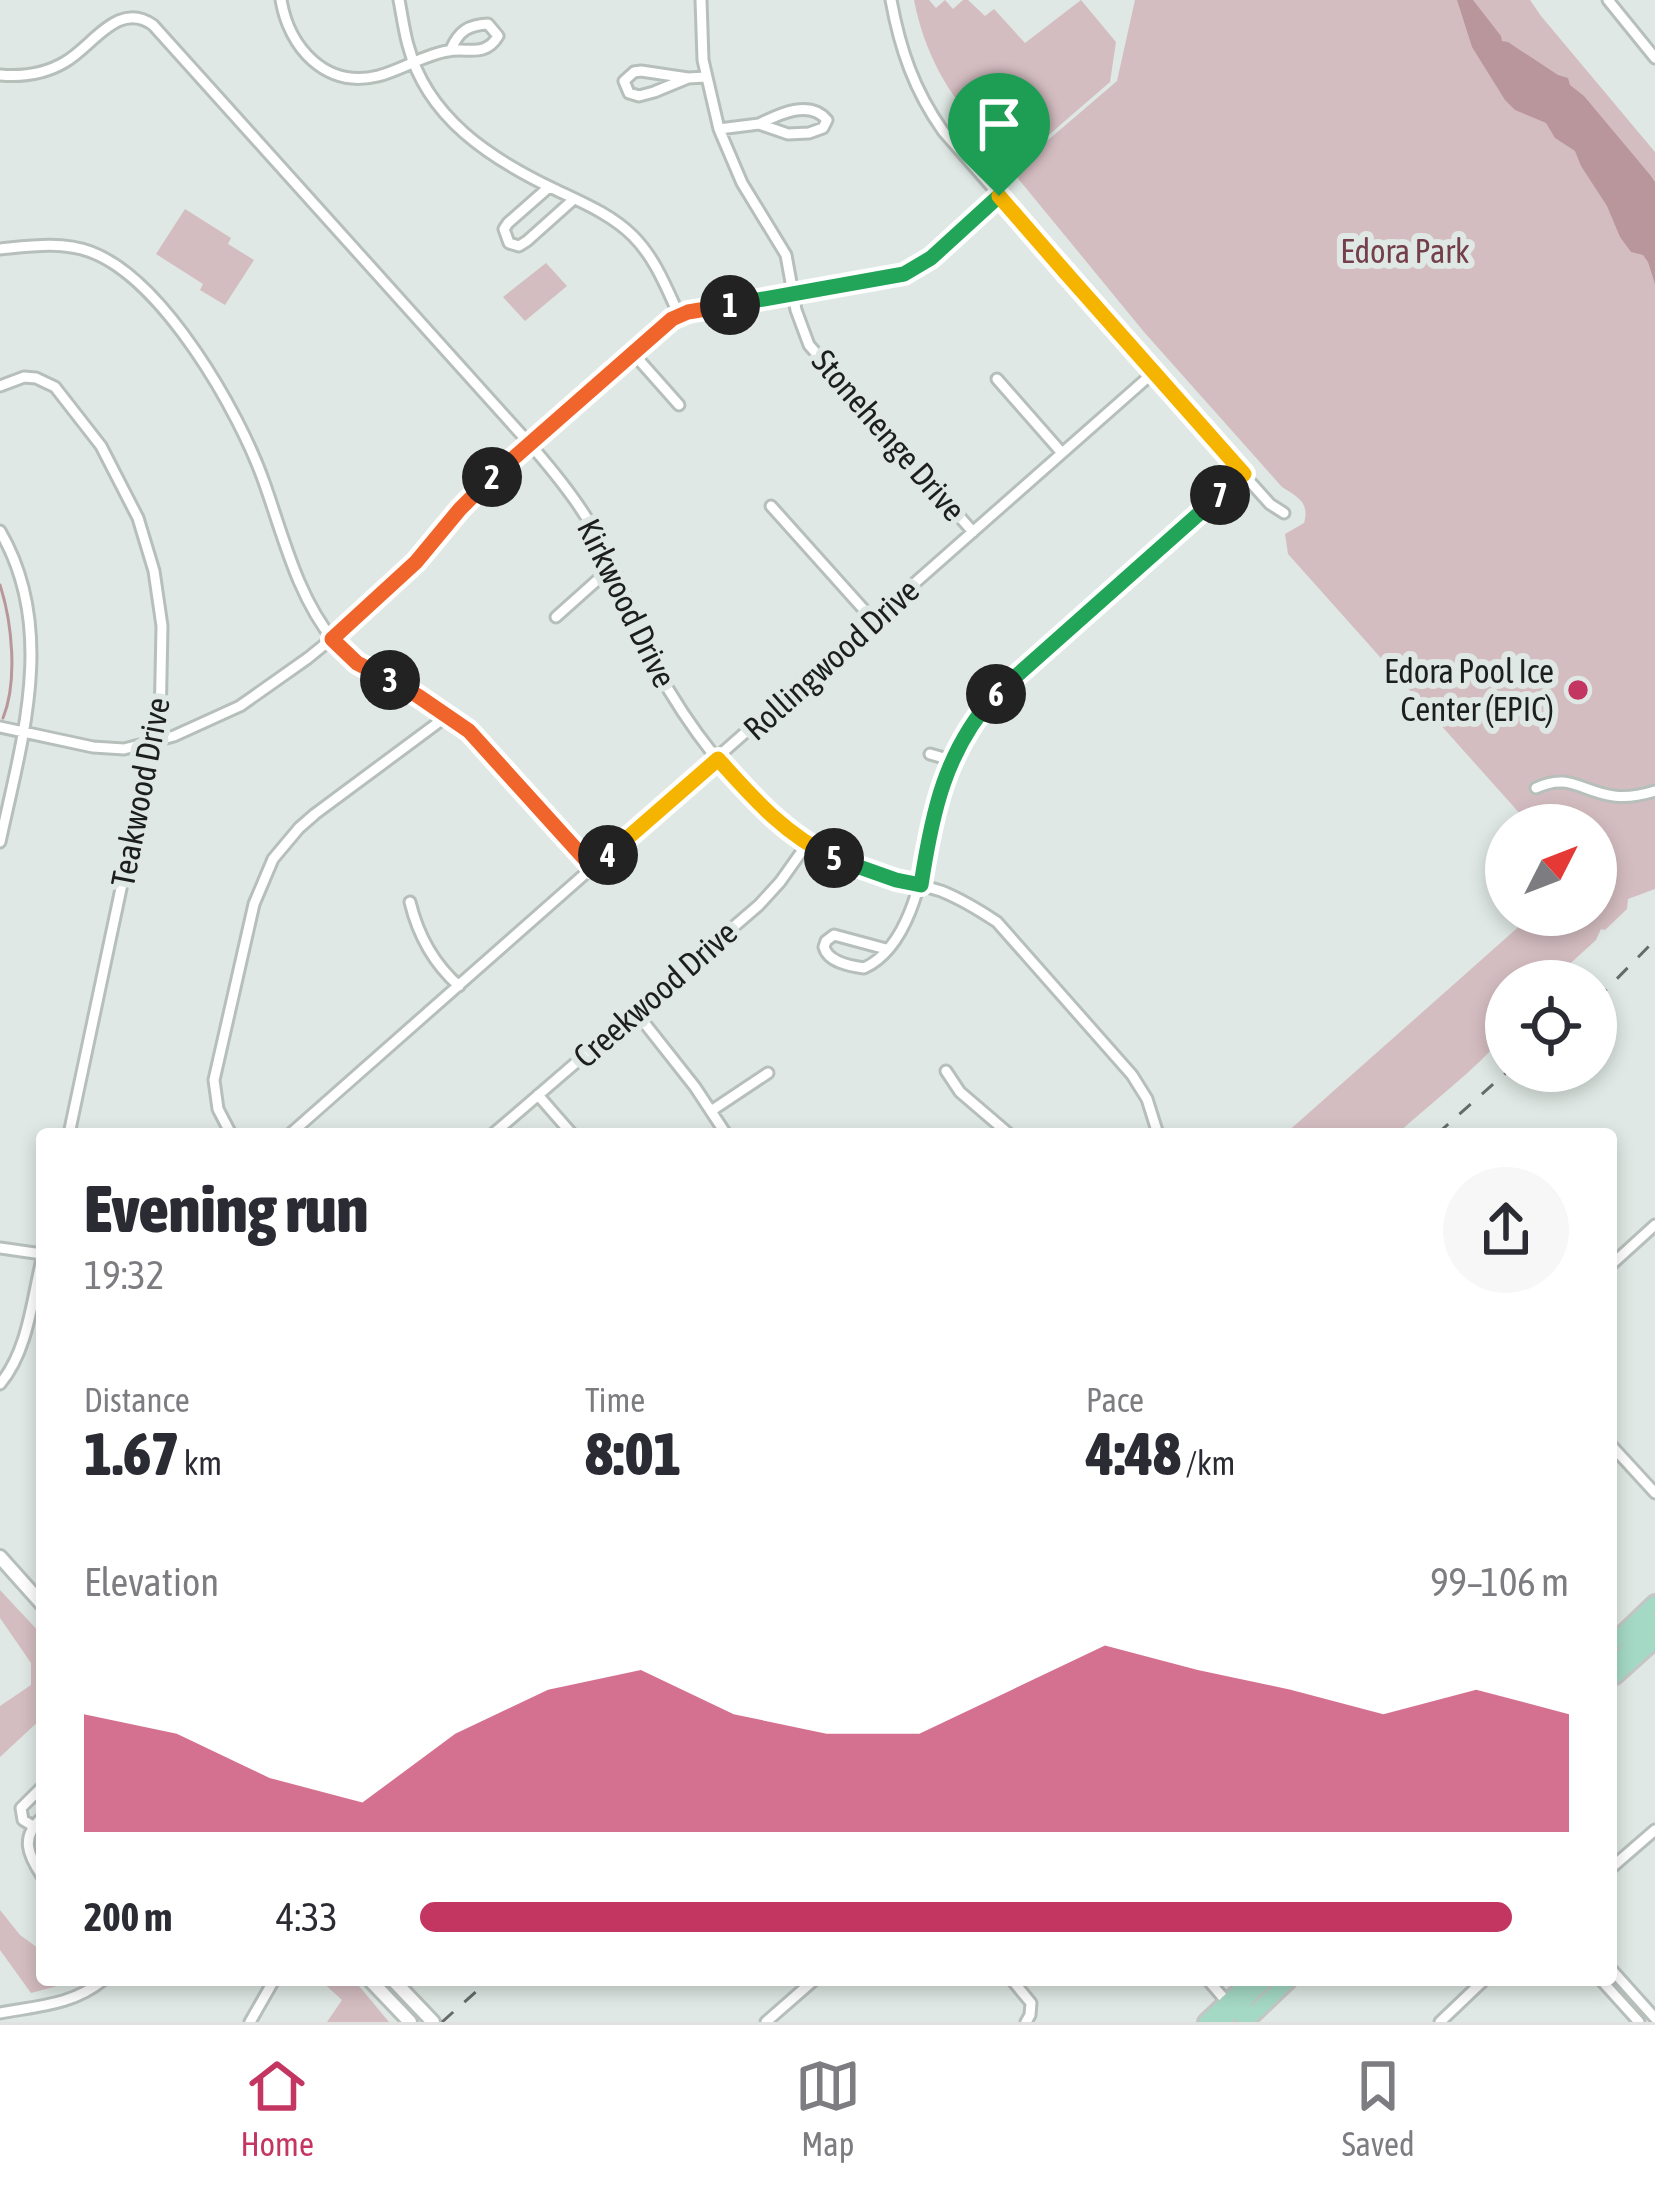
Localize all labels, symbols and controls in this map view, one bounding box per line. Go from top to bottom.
pin [948,73,1050,196]
icon: arrive [966,91,1032,157]
park label: Edora Park [1340,232,1470,270]
pin: 1 [700,275,760,335]
text: 1 [722,286,738,324]
street label: Stonehenge Drive [805,342,973,528]
pin: 2 [462,447,522,507]
text: 2 [484,458,500,496]
pin: 7 [1190,465,1250,525]
text: 7 [1212,476,1228,514]
street label: Kirkwood Drive [570,513,684,693]
street label: Rollingwood Drive [736,571,926,747]
pin: 3 [360,650,420,710]
place label: Edora Pool Ice Center (EPIC) [1384,652,1554,728]
text: 3 [382,661,398,699]
pin: 6 [966,664,1026,724]
text: 6 [988,675,1004,713]
marker: Edora Pool Ice Center (EPIC) [1565,677,1591,703]
street label: Teakwood Drive [103,694,177,890]
north arrow [1485,804,1617,936]
map controls [1485,804,1617,1092]
pin: 4 [578,825,638,885]
pin: 5 [804,828,864,888]
text: 4 [600,836,616,874]
text: 5 [826,839,842,877]
street label: Creekwood Drive [566,913,744,1075]
button: locate [1485,960,1617,1092]
button: share [1443,1167,1569,1293]
text: Evening run [84,1170,369,1246]
text: 19:32 [84,1253,164,1297]
text: Distance [84,1381,190,1419]
text: Time [585,1381,645,1419]
text: Pace [1086,1381,1144,1419]
text: 1.67 [84,1419,179,1488]
text: 8:01 [585,1419,681,1488]
text: 4:48 [1086,1419,1181,1488]
text: km [179,1444,222,1482]
text: /km [1181,1444,1235,1482]
text: Elevation [84,1560,219,1604]
text: 99–106 m [1430,1560,1569,1604]
text: 200 m [84,1895,172,1939]
text: 4:33 [276,1895,338,1939]
tab: Home [240,2053,314,2163]
tab: Map [795,2053,861,2163]
tab: Saved [1342,2053,1415,2163]

